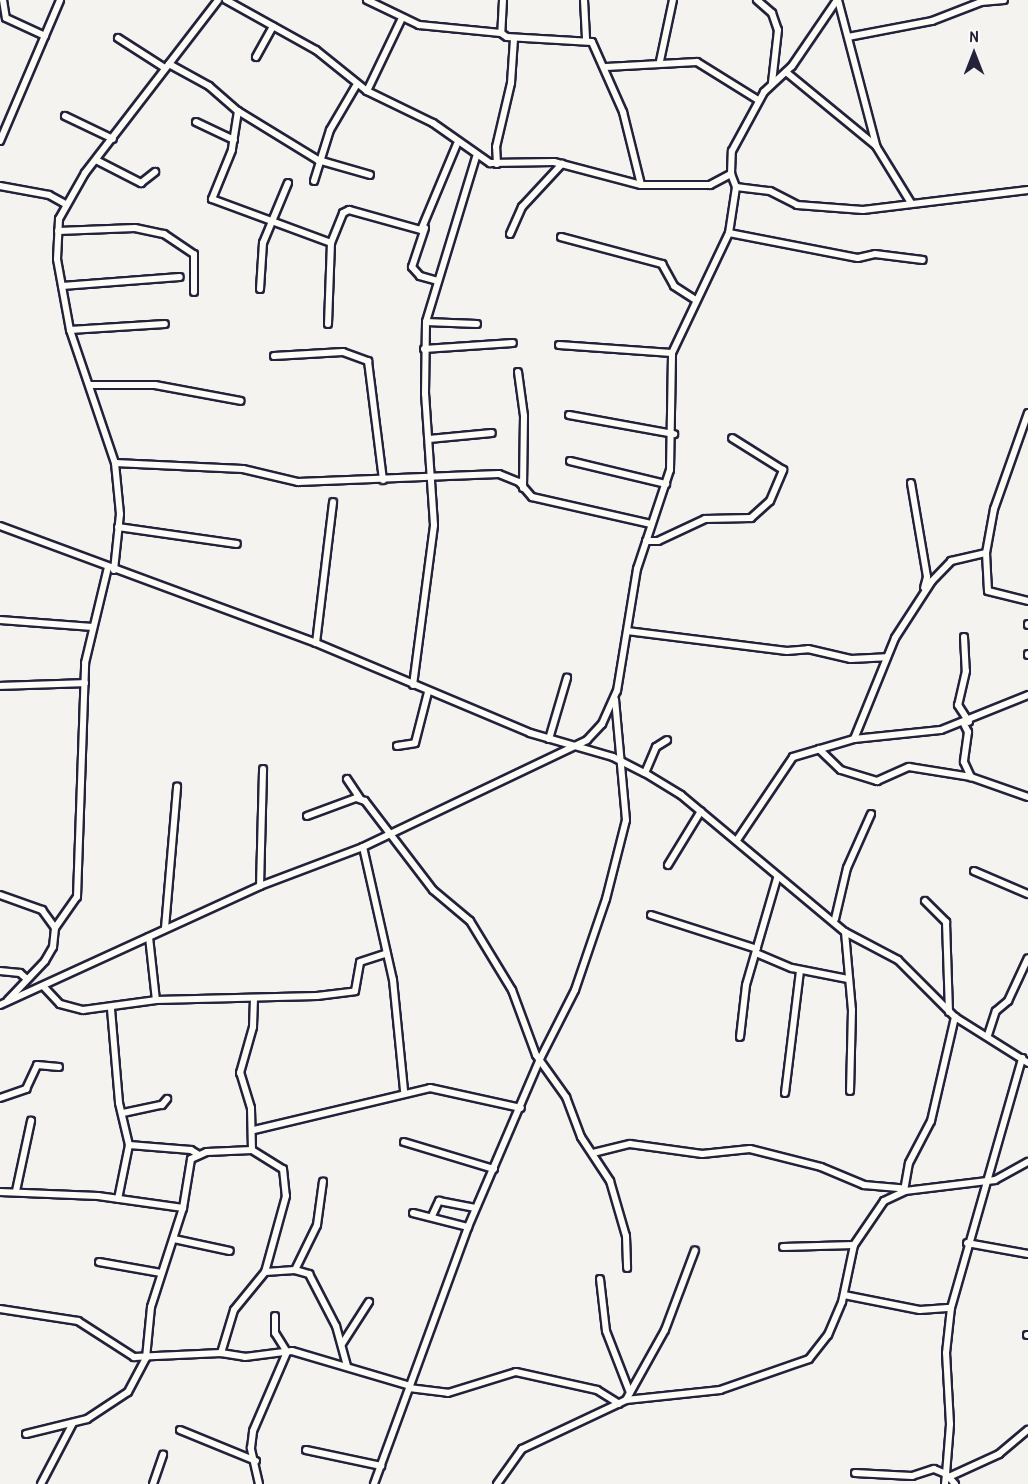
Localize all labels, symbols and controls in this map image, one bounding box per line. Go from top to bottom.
north arrow [944,24,1004,84]
text: N [970,25,978,47]

